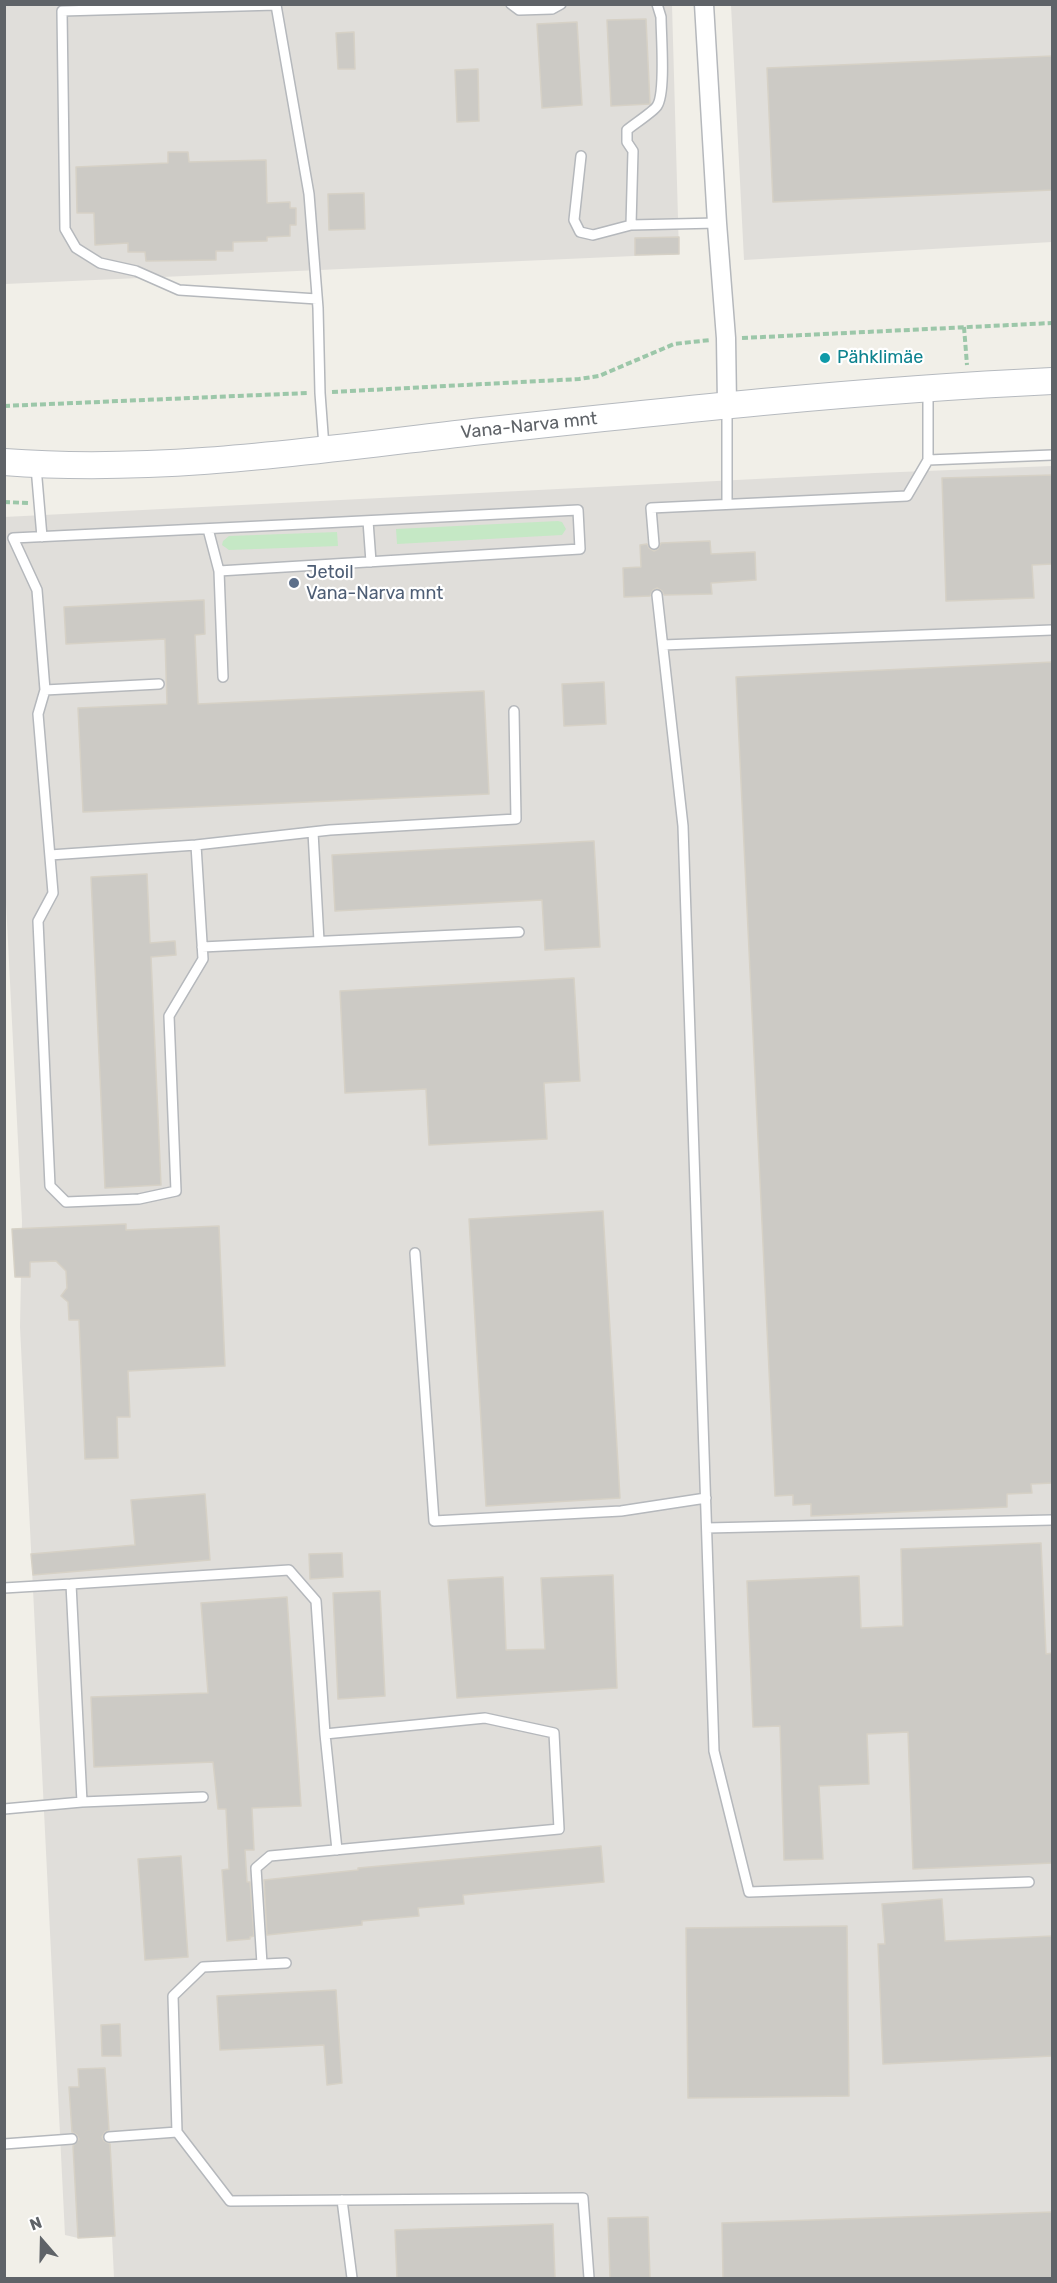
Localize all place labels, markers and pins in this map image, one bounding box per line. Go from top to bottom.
place label: Pähklimäe [837,347,923,369]
marker: Pähklimäe [818,351,832,365]
place label: Jetoil Vana-Narva mnt [306,562,443,604]
marker: Jetoil Vana-Narva mnt [287,576,301,590]

